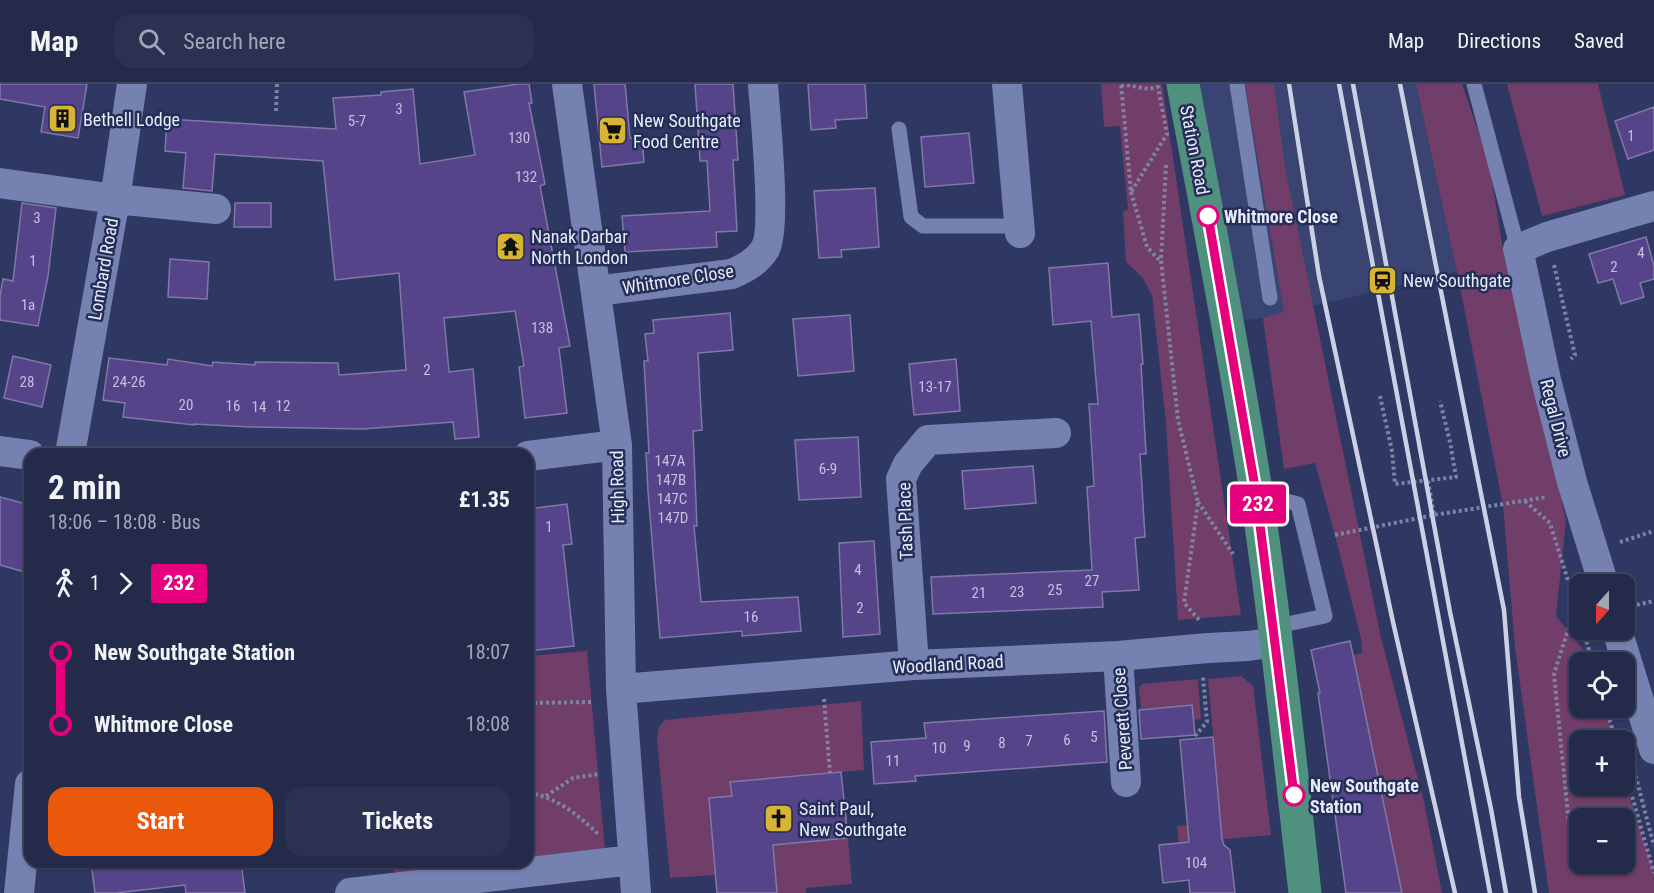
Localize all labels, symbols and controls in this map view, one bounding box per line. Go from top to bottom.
search box [114,14,534,68]
text: Map [30,25,78,58]
icon: search [135,25,168,58]
text: Search here [183,29,286,54]
text: Map [1388,29,1424,53]
text: Directions [1457,29,1541,53]
text: Saved [1574,29,1624,53]
house number: 3 [395,100,403,118]
building icon: Bethell Lodge [46,103,78,135]
street label: Station Road [1176,103,1214,197]
place label: Bethell Lodge [83,109,180,130]
place label: New Southgate Food Centre [633,110,741,152]
house number: 5-7 [348,112,366,130]
supermarket icon: New Southgate Food Centre [596,114,628,146]
house number: 1 [1627,127,1635,145]
house number: 130 [508,129,530,147]
house number: 132 [515,168,537,186]
marker: Whitmore Close [1197,205,1219,227]
place label: Whitmore Close [1224,206,1338,227]
house number: 3 [33,209,41,227]
street label: Lombard Road [84,216,122,322]
place label: Nanak Darbar North London [531,226,628,268]
temple icon: Nanak Darbar North London [494,230,526,262]
house number: 4 [1637,244,1645,262]
house number: 1 [29,252,37,270]
house number: 2 [1610,258,1618,276]
street label: Whitmore Close [621,260,735,298]
station icon: New Southgate [1366,264,1398,296]
place label: New Southgate [1403,270,1511,291]
house number: 1a [21,296,35,314]
house number: 138 [531,319,553,337]
house number: 2 [423,361,431,379]
house number: 28 [20,373,34,391]
house number: 24-26 [112,373,146,391]
street label: Regal Drive [1536,377,1576,459]
house number: 13-17 [918,378,952,396]
house number: 20 [179,396,193,414]
house number: 16 [226,397,240,415]
house number: 12 [276,397,290,415]
house number: 14 [252,398,266,416]
street label: High Road [606,450,628,524]
house number: 147A [655,452,686,470]
house number: 6-9 [819,460,837,478]
text: 2 min [48,468,121,507]
house number: 147B [656,471,686,489]
street label: Tash Place [893,482,917,560]
line badge: 232 [1224,484,1292,524]
text: £1.35 [459,487,510,512]
house number: 147C [657,490,687,508]
text: 232 [1242,492,1274,516]
house number: 147D [658,509,688,527]
text: 18:06 – 18:08 · Bus [48,510,201,534]
house number: 1 [545,518,553,536]
house number: 4 [854,561,862,579]
icon: walk [48,567,81,600]
icon: forward [109,567,142,600]
text: 1 [90,571,100,595]
text: 232 [163,571,195,595]
house number: 27 [1085,572,1099,590]
north arrow [1569,574,1635,640]
map controls [1569,574,1635,874]
house number: 25 [1048,581,1062,599]
house number: 23 [1010,583,1024,601]
house number: 21 [972,584,986,602]
house number: 2 [856,599,864,617]
house number: 16 [744,608,758,626]
text: New Southgate Station [94,640,295,665]
text: 18:07 [466,640,510,664]
street label: Woodland Road [892,651,1004,677]
button: locate [1569,652,1635,718]
street label: Peverett Close [1108,667,1136,771]
text: Whitmore Close [94,712,233,737]
text: 18:08 [466,712,510,736]
house number: 5 [1090,728,1098,746]
button: + [1569,730,1635,796]
house number: 6 [1063,731,1071,749]
house number: 7 [1025,732,1033,750]
house number: 8 [998,734,1006,752]
house number: 9 [963,737,971,755]
house number: 10 [932,739,946,757]
house number: 11 [886,752,900,770]
place label: New Southgate Station [1310,775,1419,817]
marker: New Southgate Station [1283,784,1305,806]
button: Start [48,787,273,856]
button: Tickets [285,787,510,856]
place label: Saint Paul, New Southgate [799,798,907,840]
church icon: Saint Paul, New Southgate [762,802,794,834]
button: − [1569,808,1635,874]
house number: 104 [1185,854,1207,872]

